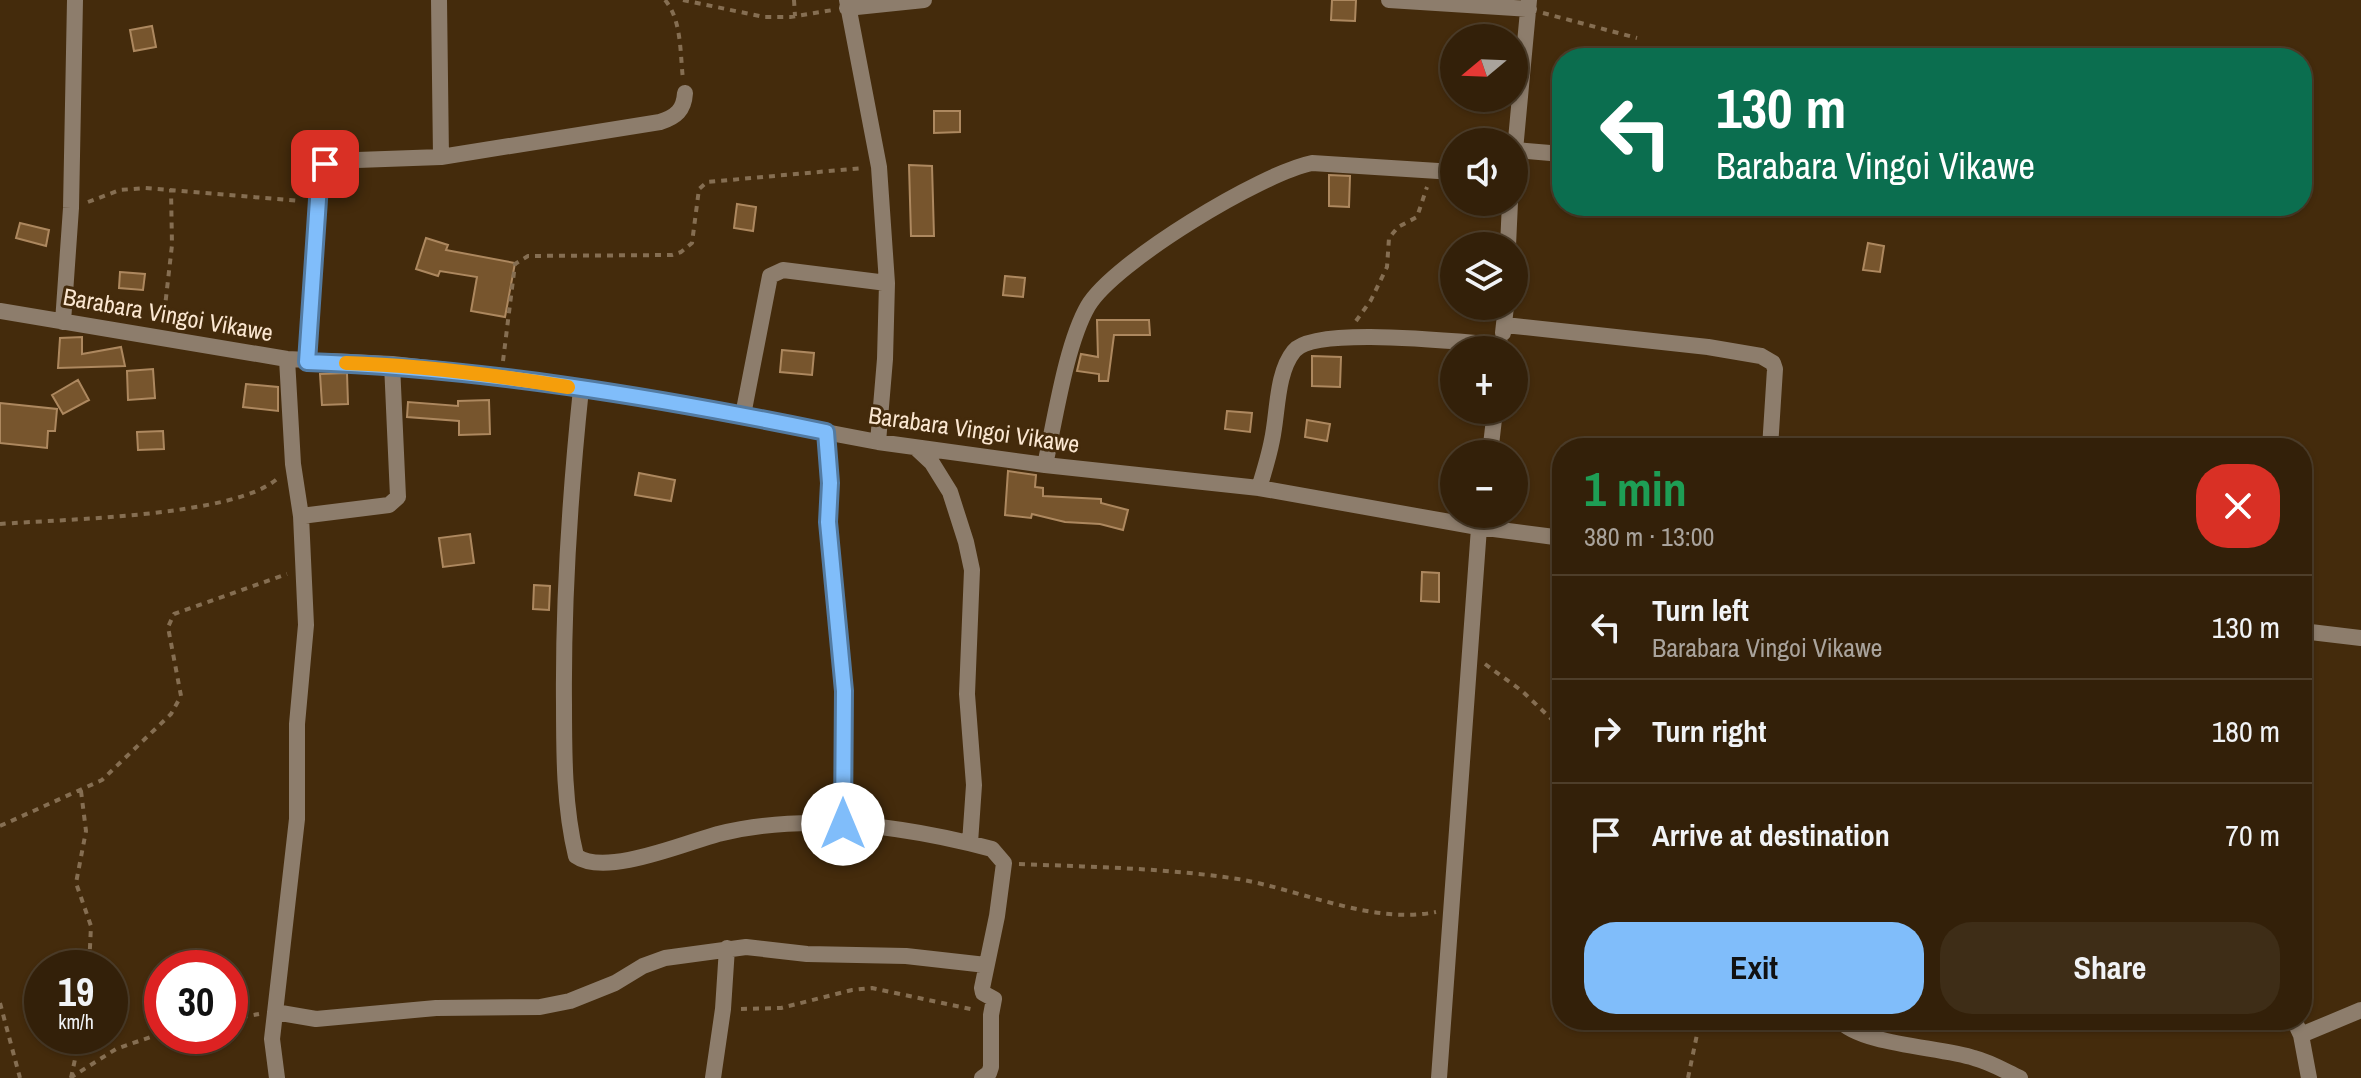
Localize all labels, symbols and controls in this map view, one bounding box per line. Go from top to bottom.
north arrow [1440,24,1528,112]
map controls [1440,24,1528,528]
text: 130 m [1716,70,1846,145]
icon: left [1584,80,1688,184]
button: sound [1440,128,1528,216]
pin [291,130,359,198]
icon: arrive [303,142,347,186]
text: Barabara Vingoi Vikawe [1716,142,2035,190]
button: layers [1440,232,1528,320]
street label: Barabara Vingoi Vikawe [61,280,276,348]
button: + [1440,336,1528,424]
street label: Barabara Vingoi Vikawe [867,398,1082,460]
button: − [1440,440,1528,528]
text: 1 min [1584,456,1687,521]
button: close [2196,464,2280,548]
text: 380 m · 13:00 [1584,519,1714,554]
text: Turn left [1652,590,1749,630]
icon: left [1584,605,1628,649]
text: 130 m [2212,607,2280,647]
text: Barabara Vingoi Vikawe [1652,630,1882,665]
icon: right [1584,709,1628,753]
text: Turn right [1652,711,1766,751]
text: 180 m [2212,711,2280,751]
position arrow [801,782,885,866]
icon: arrive [1584,813,1628,857]
text: Arrive at destination [1652,815,1890,855]
text: 70 m [2225,815,2280,855]
button: Exit [1584,922,1924,1014]
button: Share [1940,922,2280,1014]
speed limit sign: 30 [144,950,248,1054]
text: 19 [58,965,94,1018]
text: km/h [58,1008,94,1035]

